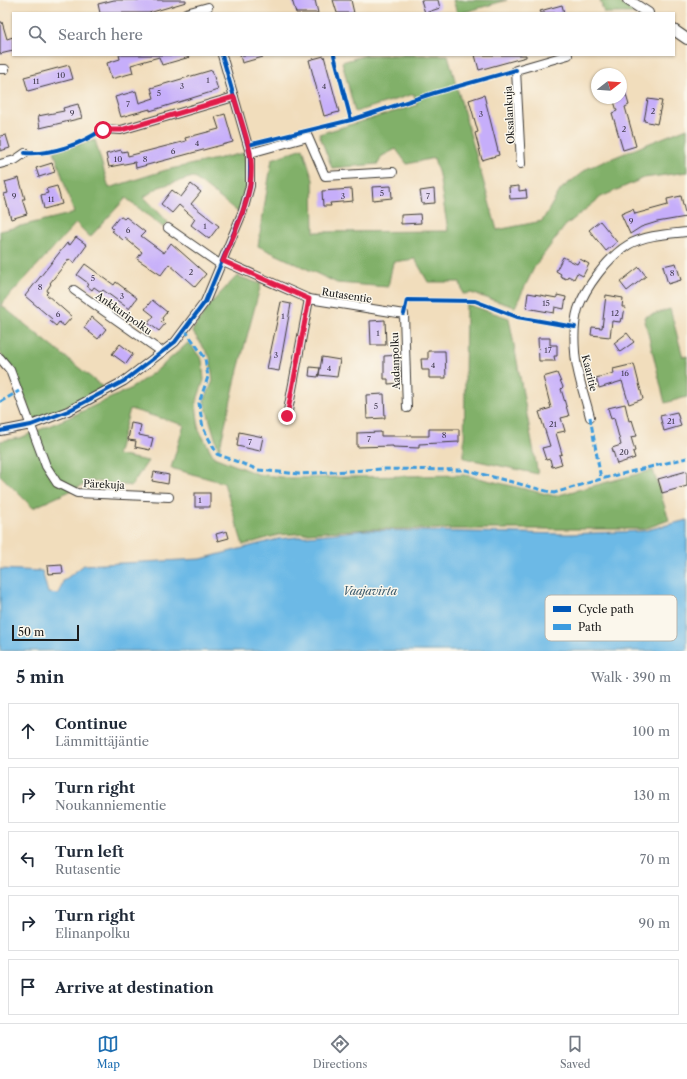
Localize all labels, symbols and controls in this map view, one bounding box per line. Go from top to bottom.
search box [12,12,675,56]
icon: search [26,23,48,45]
text: Search here [58,25,143,44]
north arrow [591,68,627,104]
house number: 10 [57,70,65,80]
house number: 1 [206,75,210,85]
house number: 11 [33,76,40,86]
house number: 3 [180,81,184,91]
house number: 4 [322,81,327,91]
street label: Oksalankuja [501,85,518,144]
house number: 5 [157,88,161,98]
house number: 7 [126,99,130,109]
house number: 2 [651,106,656,116]
house number: 9 [70,108,75,118]
house number: 3 [479,109,483,119]
route start [94,121,112,139]
house number: 2 [622,124,627,134]
house number: 4 [195,138,200,148]
house number: 6 [171,146,176,156]
house number: 10 [114,154,122,164]
house number: 8 [143,154,148,164]
house number: 5 [380,188,384,198]
house number: 9 [12,191,17,201]
house number: 3 [341,191,345,201]
house number: 7 [426,191,430,201]
house number: 11 [48,194,55,204]
house number: 9 [629,216,634,226]
house number: 1 [203,221,207,231]
house number: 6 [126,225,131,235]
house number: 2 [189,267,194,277]
house number: 8 [670,268,675,278]
house number: 5 [91,273,95,283]
house number: 8 [38,282,43,292]
street label: Rutasentie [321,285,373,306]
street label: Ankkuripolku [92,289,154,338]
house number: 3 [120,291,124,301]
house number: 15 [542,298,550,308]
house number: 12 [611,308,619,318]
house number: 6 [56,309,61,319]
house number: 1 [281,311,285,321]
house number: 1 [376,328,380,338]
street label: Aadanpolku [388,332,403,391]
house number: 17 [544,345,552,355]
house number: 3 [274,350,278,360]
street label: Kaaritie [579,353,600,393]
house number: 4 [431,360,436,370]
house number: 4 [327,363,332,373]
house number: 16 [621,368,629,378]
house number: 5 [374,401,378,411]
route end [278,407,296,425]
house number: 21 [667,416,676,426]
house number: 21 [549,419,558,429]
house number: 8 [442,430,447,440]
house number: 7 [367,434,371,444]
house number: 7 [248,437,252,447]
house number: 20 [619,447,629,457]
street label: Pärekuja [83,477,126,492]
house number: 1 [198,495,202,505]
water label: Vaajavirta [343,584,398,598]
legend [545,595,677,641]
text: Cycle path [578,602,634,616]
text: Path [578,620,602,634]
scale bar [12,623,79,642]
text: 50 m [18,625,44,639]
text: 5 min [16,667,64,687]
text: Walk · 390 m [591,669,671,685]
text: Continue [55,714,127,733]
icon: ahead [17,720,39,742]
text: 100 m [632,723,670,739]
text: Lämmittäjäntie [55,733,149,749]
text: Turn right [55,778,135,797]
icon: right [17,784,39,806]
text: 130 m [634,787,670,803]
text: Noukanniementie [55,797,166,813]
text: Turn left [55,842,124,861]
icon: left [17,848,39,870]
text: 70 m [640,851,670,867]
text: Rutasentie [55,861,121,877]
text: Turn right [55,906,135,925]
icon: right [17,912,39,934]
text: 90 m [639,915,670,931]
text: Elinanpolku [55,925,130,941]
icon: arrive [17,976,39,998]
text: Arrive at destination [55,978,214,997]
tab: Map [96,1033,120,1071]
tab: Directions [313,1033,367,1071]
tab: Saved [560,1033,591,1071]

